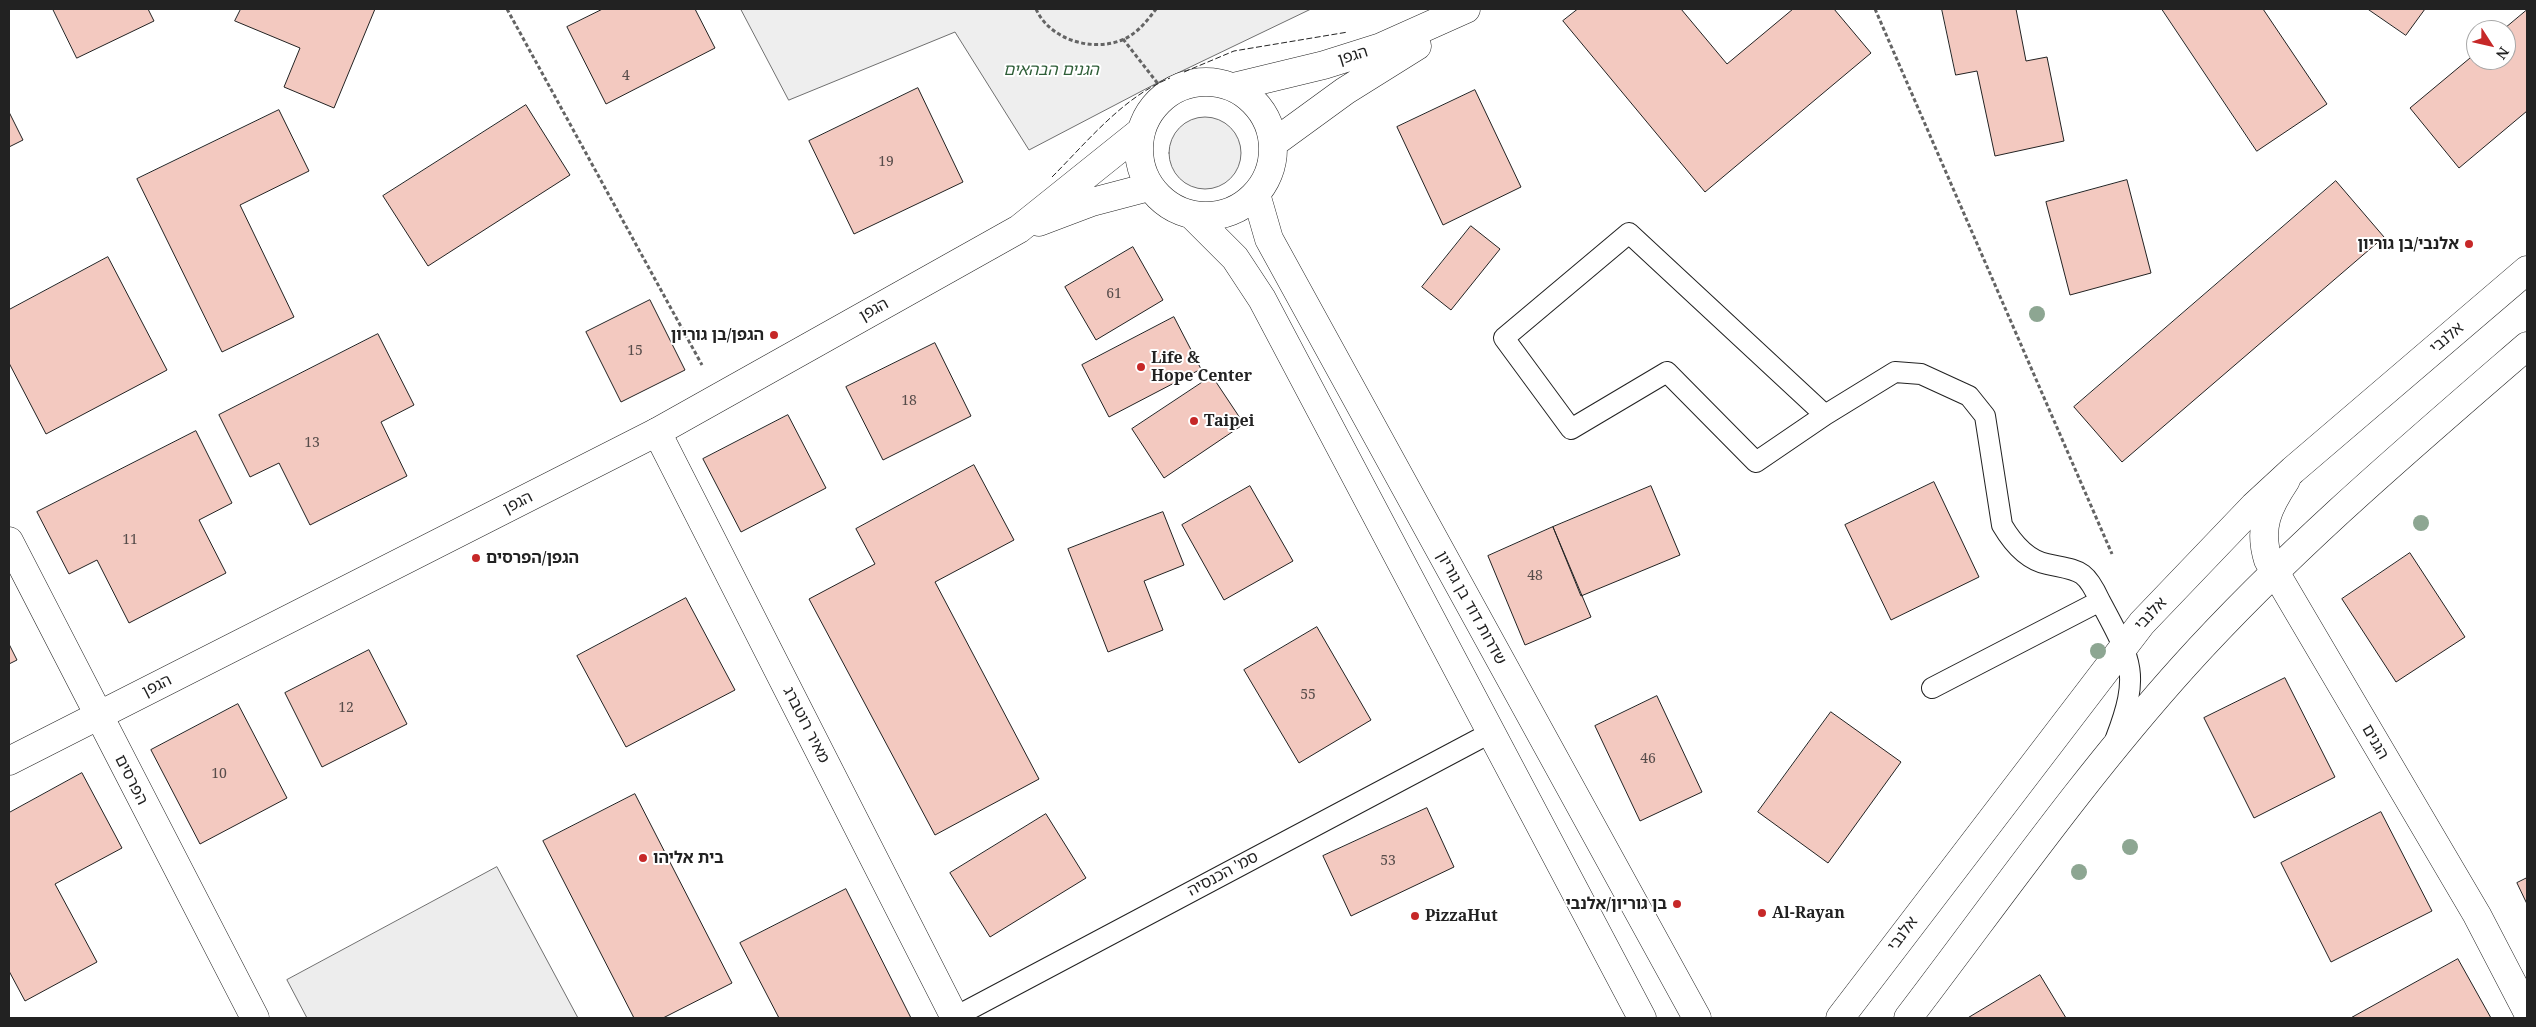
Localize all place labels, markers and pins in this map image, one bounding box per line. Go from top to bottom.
place label: אלנבי/בן גוריון [2357,234,2459,254]
marker: אלנבי/בן גוריון [2463,238,2475,250]
place label: הגפן/בן גוריון [671,325,764,345]
marker: הגפן/בן גוריון [768,329,780,341]
place label: Life & Hope Center [1151,348,1252,386]
marker: Life & Hope Center [1135,361,1147,373]
place label: Taipei [1204,411,1254,431]
marker: Taipei [1188,415,1200,427]
place label: הגפן/הפרסים [486,548,579,568]
marker: הגפן/הפרסים [470,552,482,564]
place label: בית אליהו [653,848,724,868]
marker: בית אליהו [637,852,649,864]
place label: בן גוריון/אלנבי [1565,894,1667,914]
marker: בן גוריון/אלנבי [1671,898,1683,910]
place label: Al-Rayan [1772,903,1845,923]
place label: PizzaHut [1425,906,1498,926]
marker: Al-Rayan [1756,907,1768,919]
marker: PizzaHut [1409,910,1421,922]

